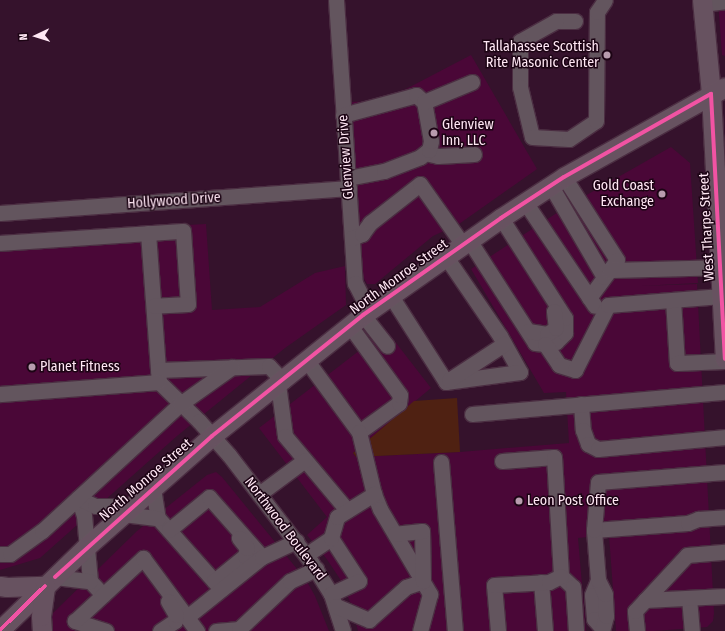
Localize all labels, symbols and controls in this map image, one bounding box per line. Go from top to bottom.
north arrow [16,16,56,56]
text: N [17,33,30,41]
place label: Tallahassee Scottish Rite Masonic Center [483,39,599,72]
marker: Tallahassee Scottish Rite Masonic Center [602,50,612,60]
street label: Glenview Drive [335,114,357,200]
place label: Glenview Inn, LLC [442,117,494,150]
marker: Glenview Inn, LLC [429,128,439,138]
street label: West Tharpe Street [696,172,718,282]
place label: Gold Coast Exchange [593,178,654,210]
street label: Hollywood Drive [127,189,221,213]
marker: Gold Coast Exchange [657,189,667,199]
street label: North Monroe Street [347,236,451,318]
place label: Planet Fitness [40,359,120,375]
marker: Planet Fitness [27,362,37,372]
street label: North Monroe Street [96,435,196,525]
street label: Northwood Boulevard [241,474,329,584]
place label: Leon Post Office [527,493,619,509]
marker: Leon Post Office [514,496,524,506]

